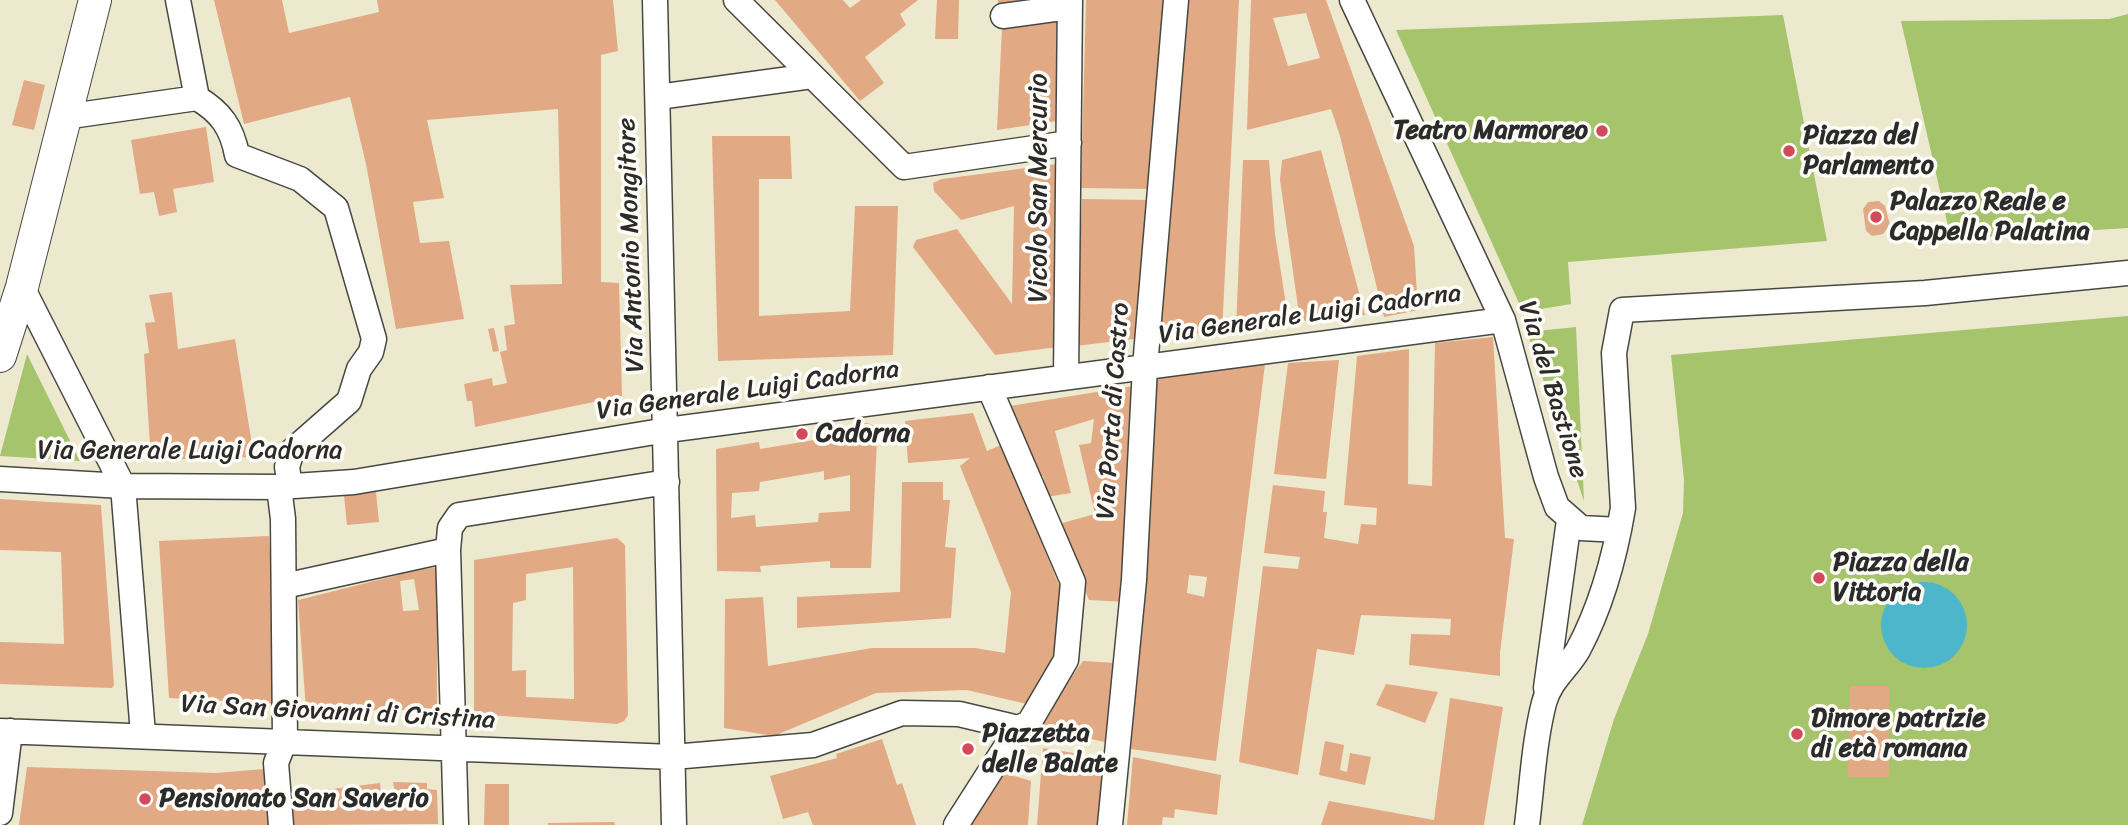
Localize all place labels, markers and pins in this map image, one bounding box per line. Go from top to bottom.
place label: Teatro Marmoreo [1393,115,1588,147]
place label: Piazza del Parlamento [1803,120,1934,182]
marker: Teatro Marmoreo [1594,123,1610,139]
marker: Piazza del Parlamento [1781,143,1797,159]
place label: Palazzo Reale e Cappella Palatina [1890,186,2090,248]
marker: Palazzo Reale e Cappella Palatina [1868,209,1884,225]
place label: Cadorna [816,418,910,450]
marker: Cadorna [794,426,810,442]
place label: Piazza della Vittoria [1833,547,1968,608]
marker: Piazza della Vittoria [1811,570,1827,586]
place label: Dimore patrizie di età romana [1811,703,1986,764]
place label: Piazzetta delle Balate [982,718,1118,780]
marker: Dimore patrizie di età romana [1789,726,1805,742]
marker: Piazzetta delle Balate [960,741,976,757]
place label: Pensionato San Saverio [159,783,429,815]
marker: Pensionato San Saverio [137,791,153,807]

